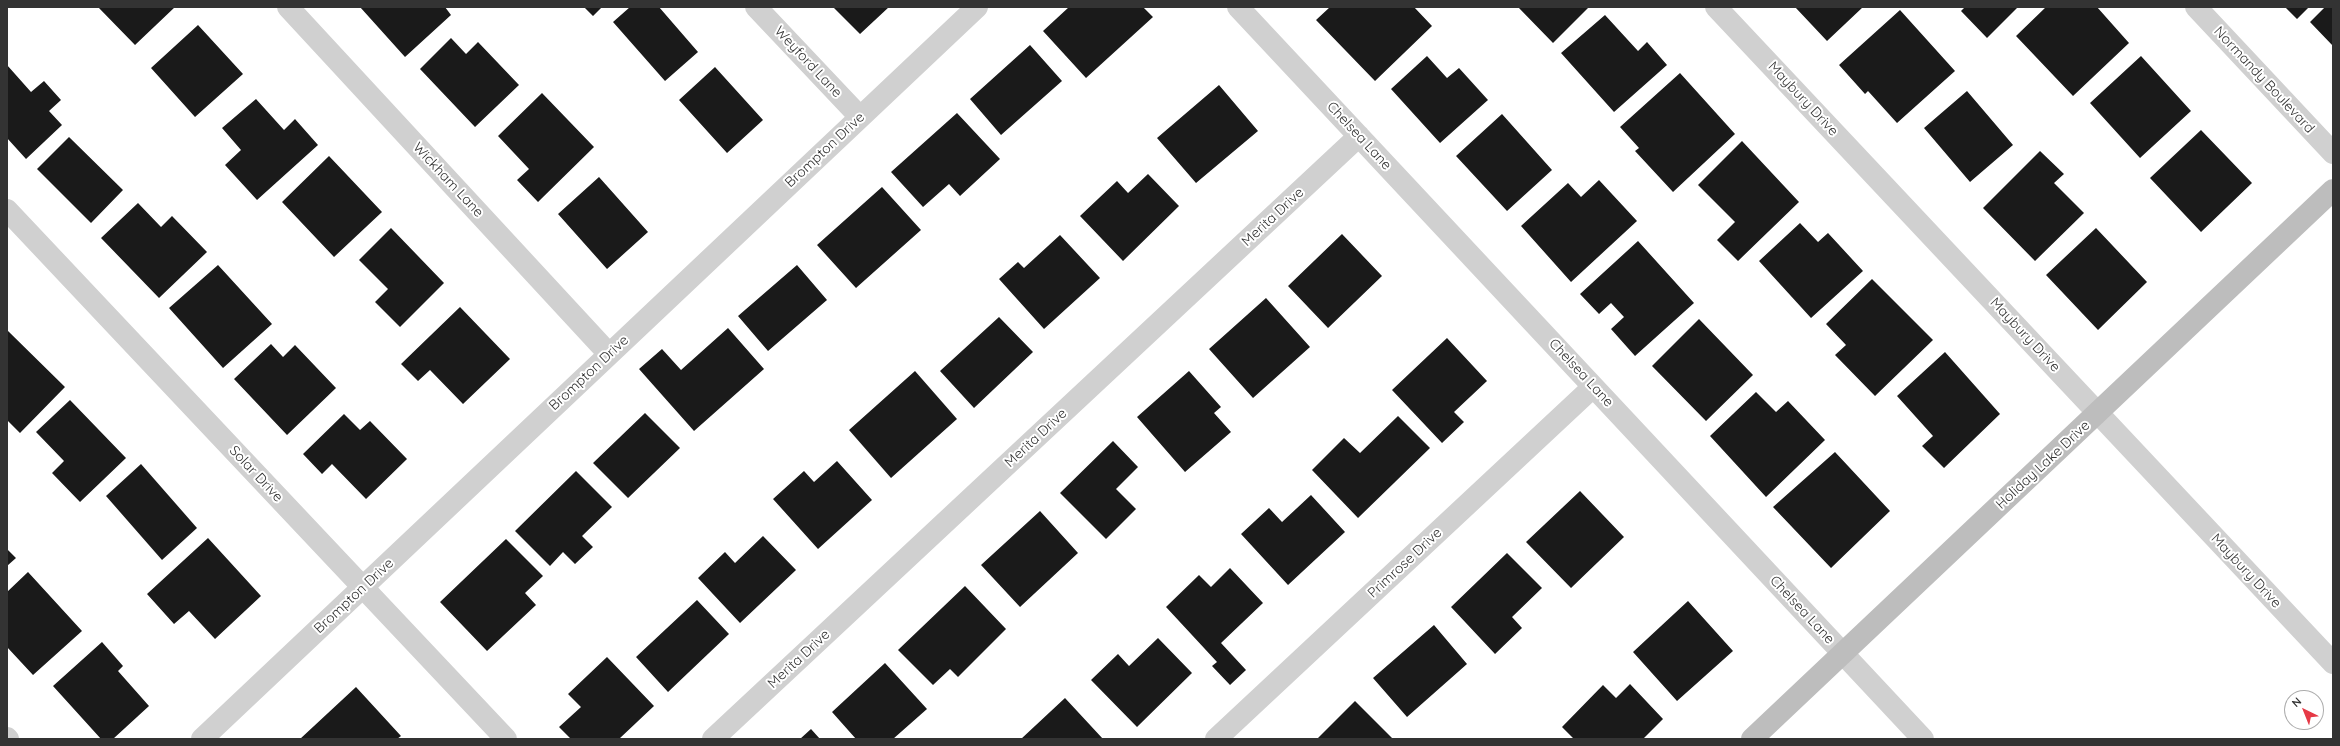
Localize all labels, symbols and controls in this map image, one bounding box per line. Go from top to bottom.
street label: Weyford Lane [771,23,845,101]
street label: Normandy Boulevard [2210,23,2318,137]
street label: Maybury Drive [1764,58,1842,140]
street label: Chelsea Lane [1323,98,1395,174]
street label: Brompton Drive [782,109,868,191]
street label: Wickham Lane [409,139,487,221]
street label: Merita Drive [1239,184,1307,250]
street label: Maybury Drive [1986,294,2064,376]
street label: Brompton Drive [546,332,632,414]
street label: Chelsea Lane [1545,335,1617,411]
street label: Merita Drive [1002,405,1070,471]
street label: Holiday Lake Drive [1993,417,2093,513]
street label: Solar Drive [226,442,286,506]
street label: Primrose Drive [1365,524,1445,602]
street label: Maybury Drive [2207,530,2285,612]
street label: Brompton Drive [311,555,397,637]
street label: Chelsea Lane [1766,572,1838,648]
street label: Merita Drive [765,626,833,692]
north arrow [2284,690,2324,730]
text: N [2289,694,2304,710]

